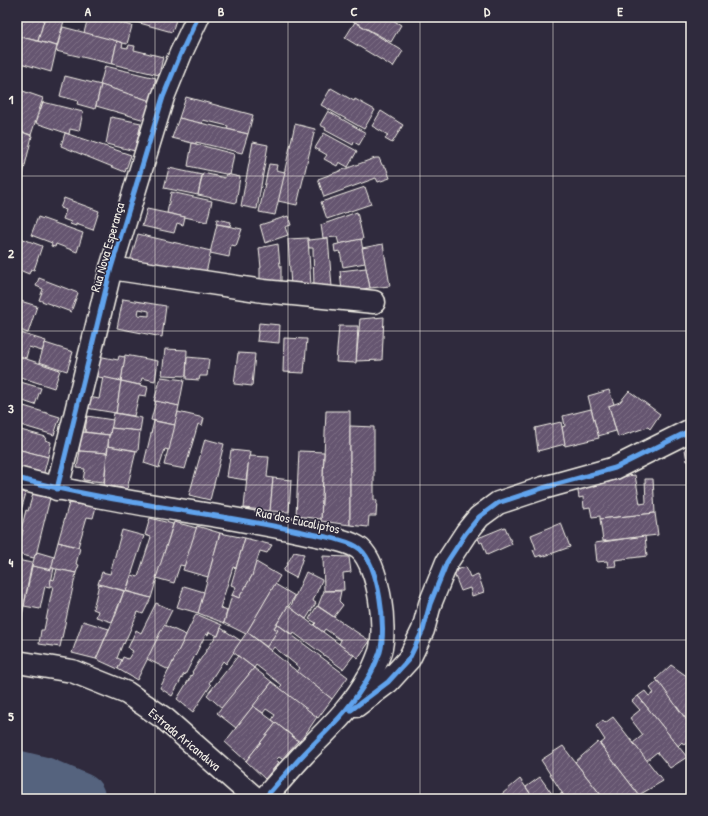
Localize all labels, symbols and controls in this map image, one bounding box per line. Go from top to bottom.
text: A [85,2,92,20]
text: B [218,2,225,20]
text: C [350,2,358,20]
text: D [484,2,491,20]
text: E [617,2,623,20]
text: 1 [9,90,14,108]
street label: Rua Nova Esperança [86,200,128,294]
text: 2 [8,244,15,262]
text: 3 [8,399,14,417]
street label: Rua dos Eucaliptos [254,502,342,538]
text: 4 [9,553,14,571]
street label: Estrada Aricanduva [145,703,225,775]
text: 5 [8,707,14,725]

